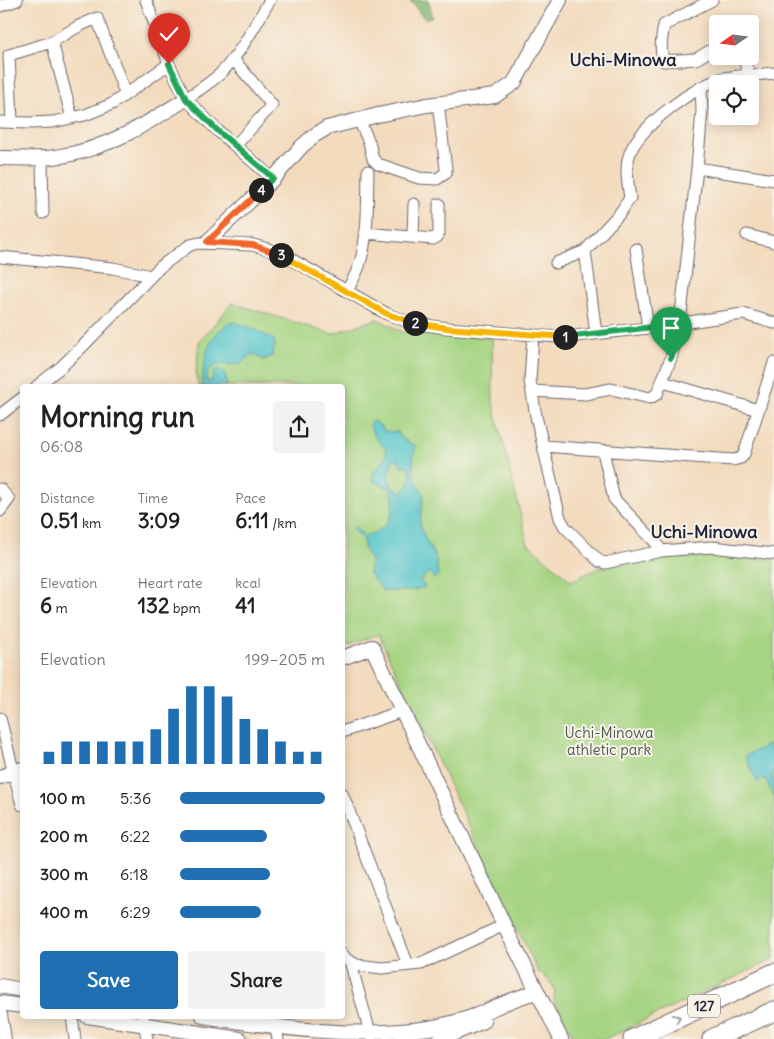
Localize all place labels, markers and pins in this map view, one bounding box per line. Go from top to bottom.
pin [148,13,190,64]
pin: 4 [248,178,274,202]
pin: 3 [268,242,294,268]
pin [650,307,692,358]
pin: 2 [402,310,428,336]
pin: 1 [552,324,578,350]

